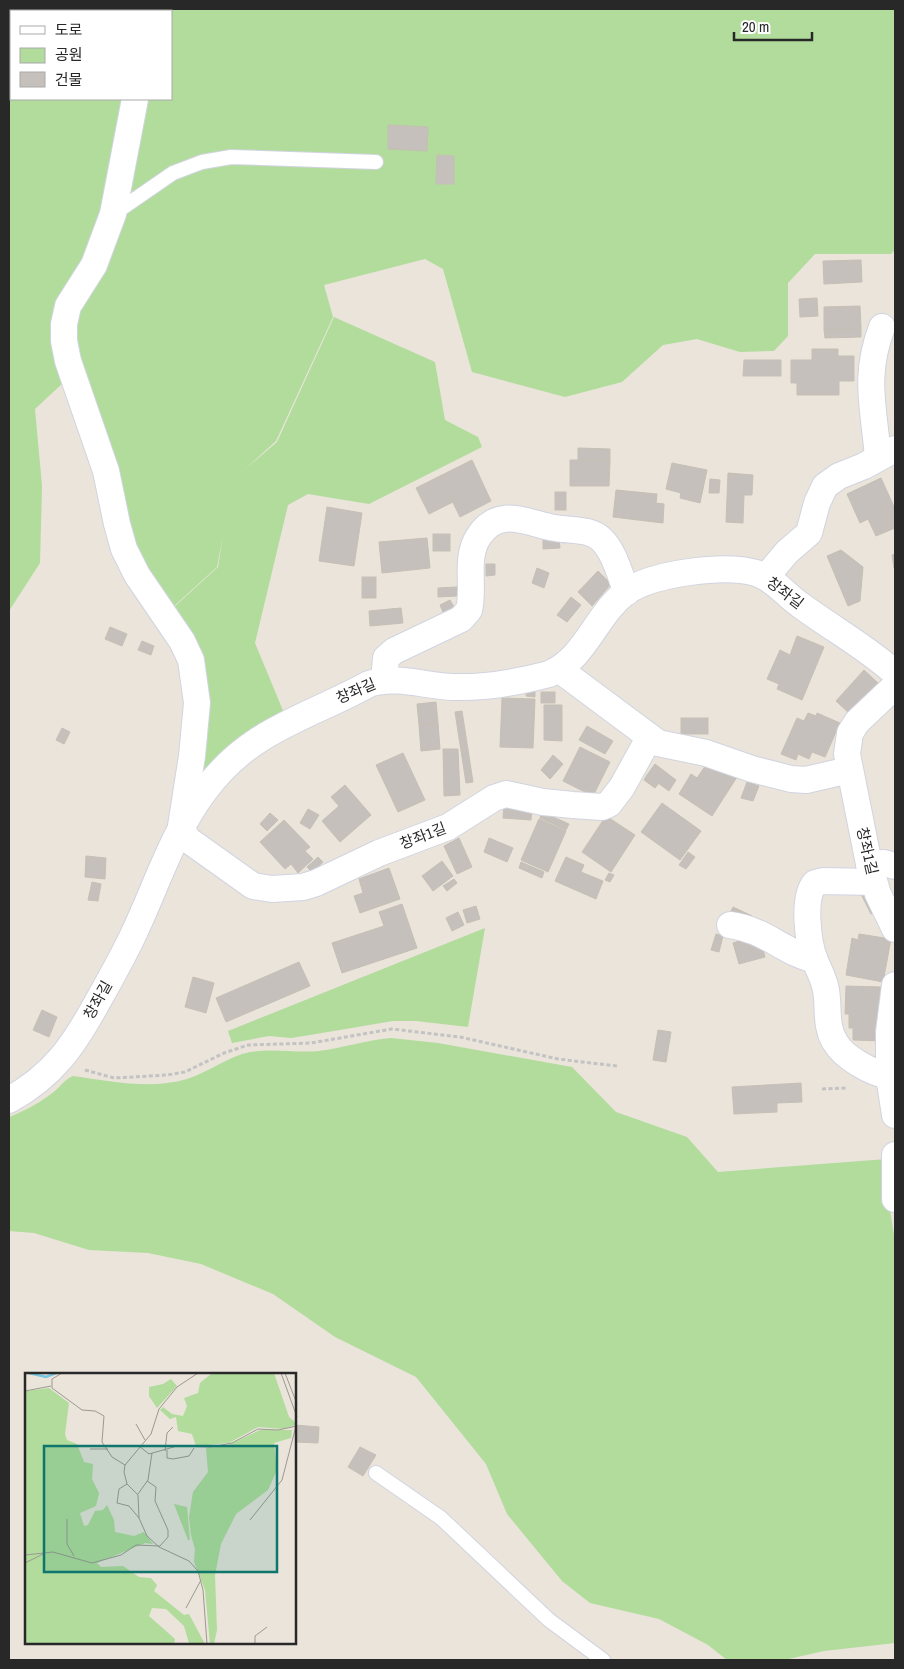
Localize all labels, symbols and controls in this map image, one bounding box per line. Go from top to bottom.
legend [10,10,172,100]
scale bar [734,10,812,42]
text: 20 m [742,16,769,37]
text: 도로 [55,19,83,40]
text: 공원 [55,44,83,65]
text: 건물 [55,69,83,90]
street label: 창좌길 [762,572,808,613]
street label: 창좌길 [333,673,379,708]
street label: 창좌1길 [397,817,449,854]
street label: 창좌1길 [852,825,883,877]
street label: 창좌길 [78,977,117,1023]
inset map [25,1373,296,1644]

